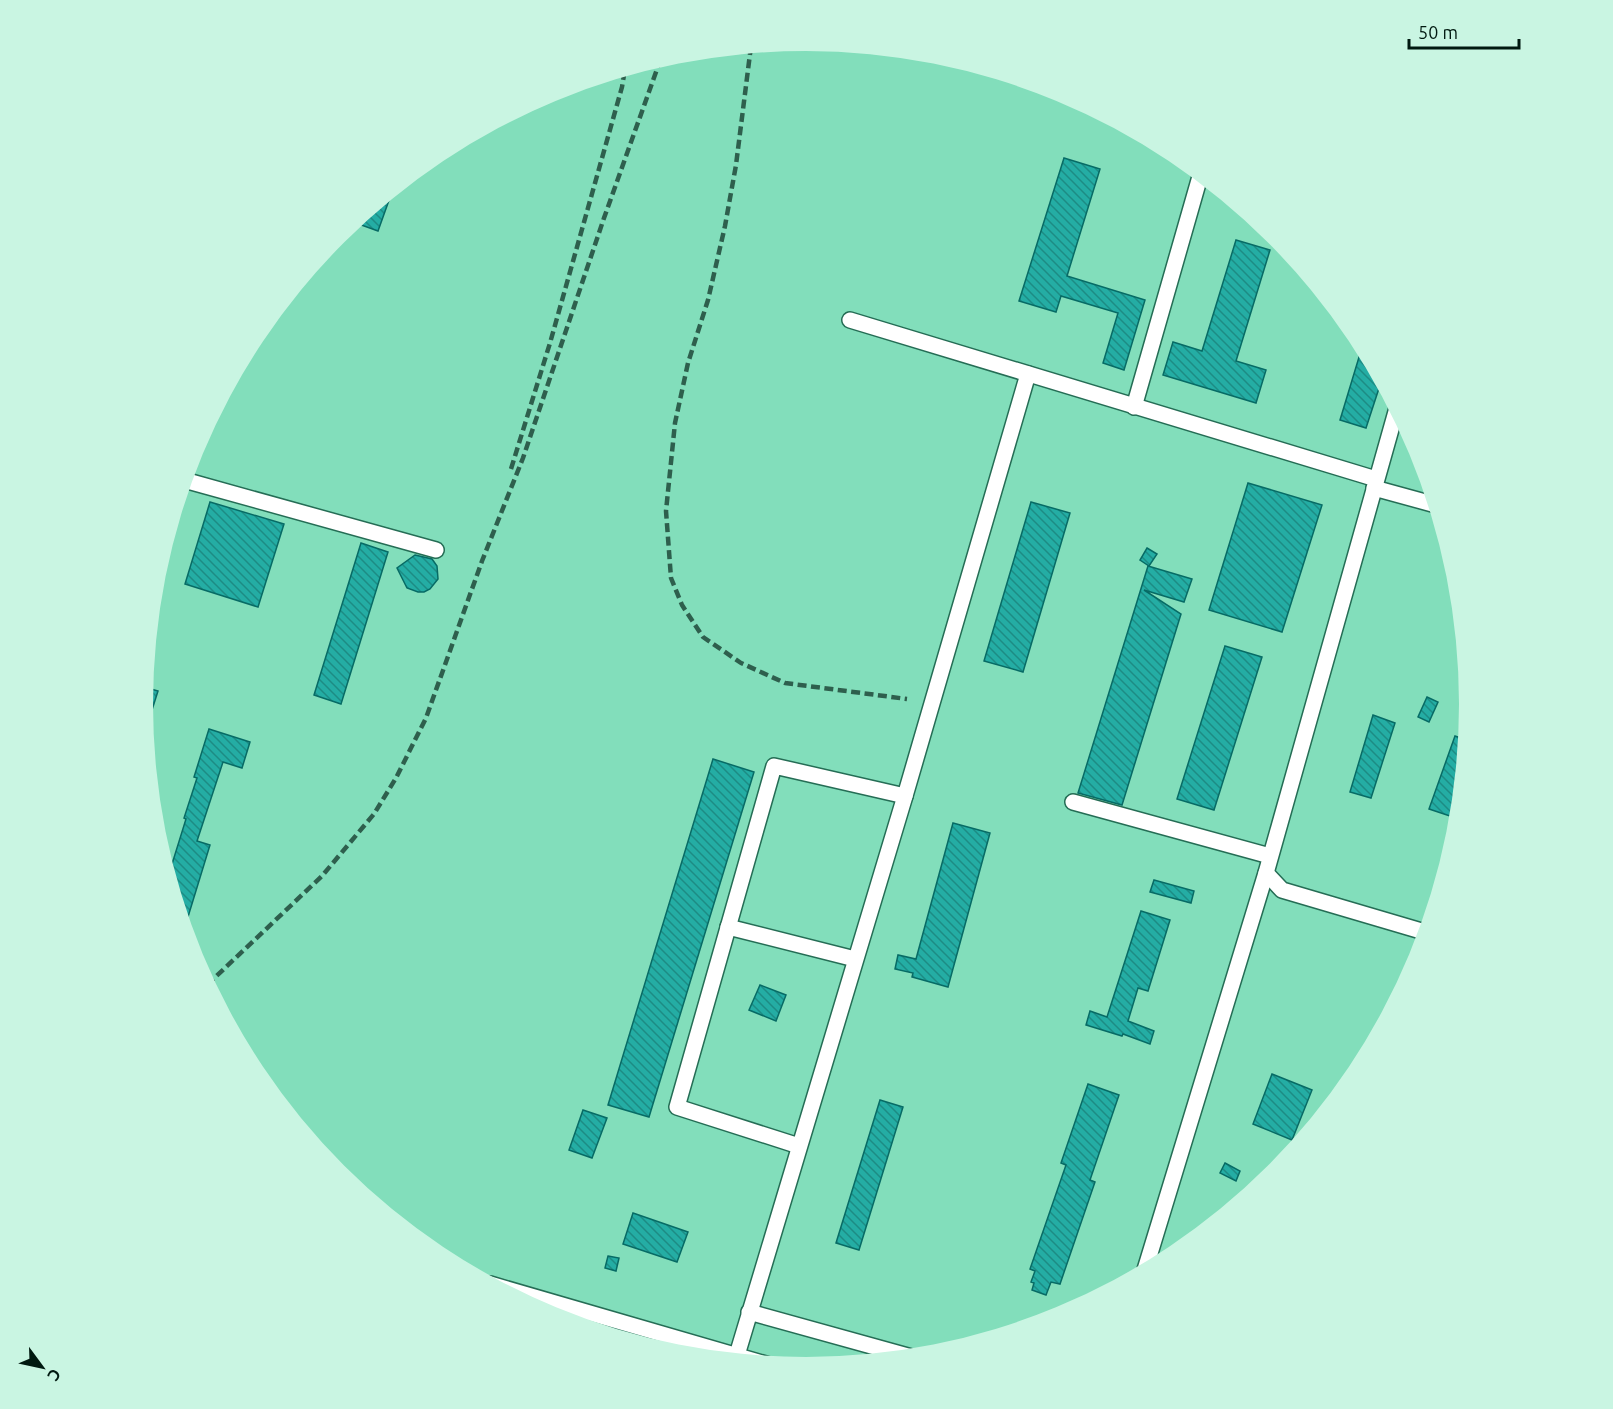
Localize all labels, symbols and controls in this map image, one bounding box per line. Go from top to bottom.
scale bar [1409,12,1518,50]
text: 50 m [1418,22,1458,42]
north arrow [12,1337,72,1397]
text: С [44,1366,65,1384]

